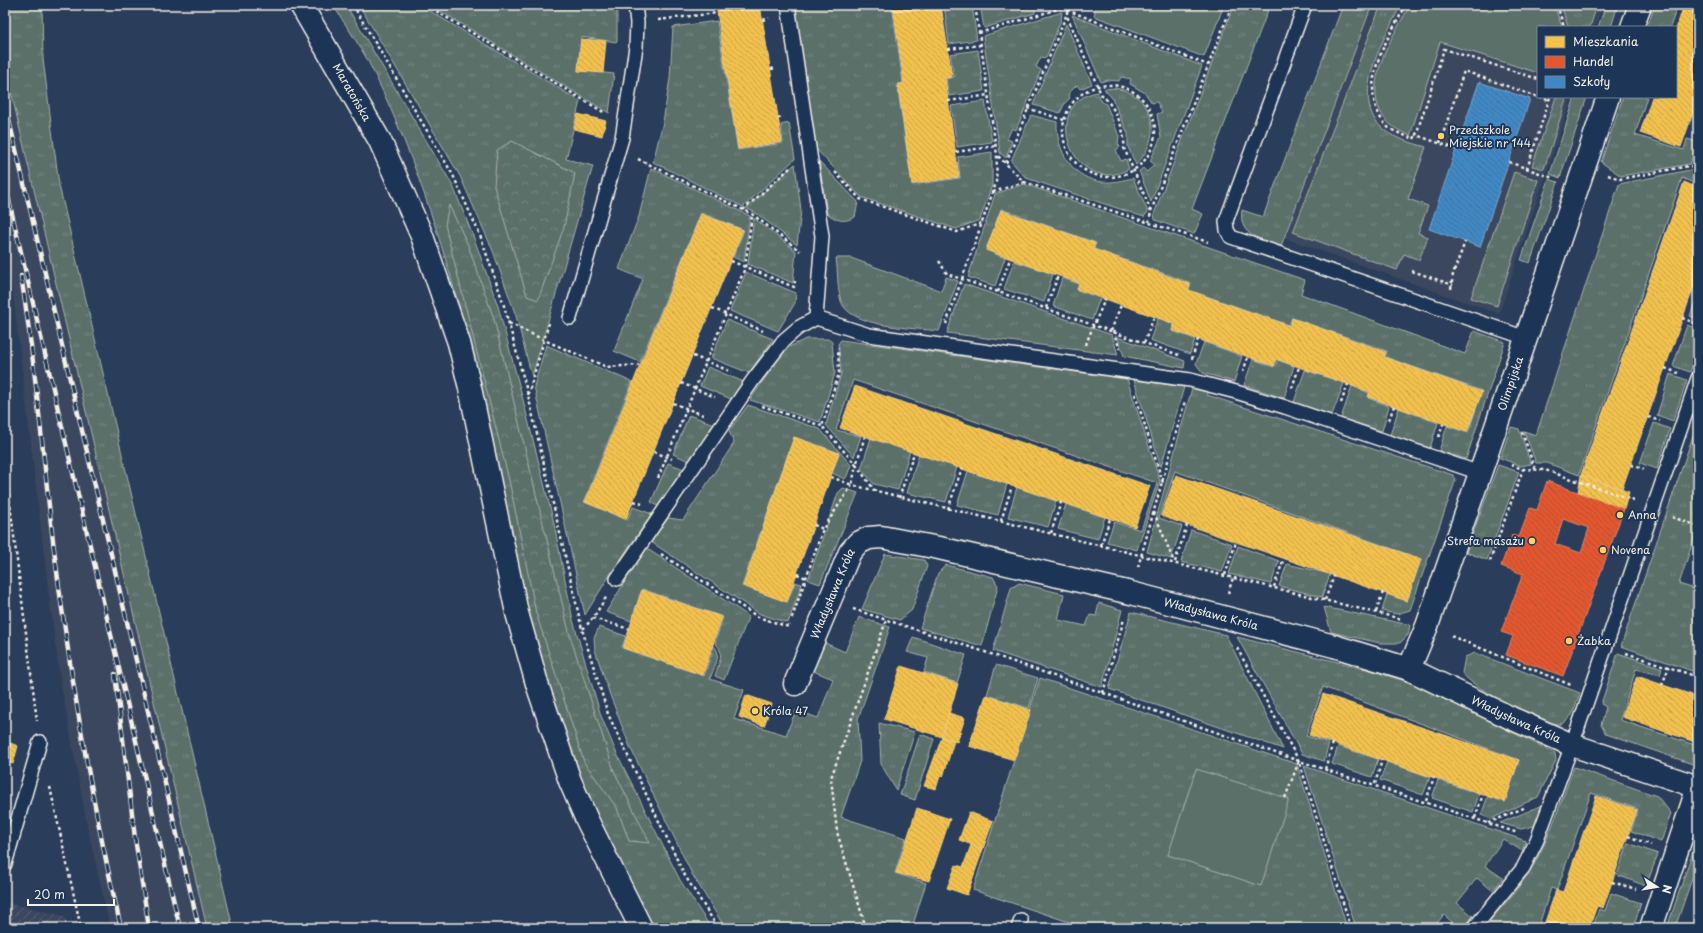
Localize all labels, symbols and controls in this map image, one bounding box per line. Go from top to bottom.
legend [1537,26,1677,98]
text: Mieszkania [1573,32,1639,50]
text: Handel [1573,52,1613,70]
street label: Maratońska [329,60,376,124]
text: Szkoły [1573,72,1610,90]
place label: Przedszkole Miejskie nr 144 [1449,121,1531,151]
marker: Przedszkole Miejskie nr 144 [1436,131,1446,141]
street label: Olimpijska [1493,354,1527,413]
place label: Anna [1628,506,1656,523]
marker: Anna [1615,510,1625,520]
place label: Strefa masażu [1447,532,1524,549]
marker: Strefa masażu [1527,536,1537,546]
place label: Novena [1611,541,1650,558]
street label: Władysława Króla [806,543,858,641]
marker: Novena [1598,545,1608,555]
street label: Władysława Króla [1162,593,1260,634]
place label: Żabka [1577,632,1611,649]
marker: Żabka [1564,636,1574,646]
street label: Władysława Króla [1469,691,1564,747]
place label: Króla 47 [763,702,808,719]
marker: Króla 47 [750,706,760,716]
north arrow [1637,867,1677,907]
scale bar [28,881,114,907]
text: N [1658,883,1676,895]
text: 20 m [34,885,65,903]

